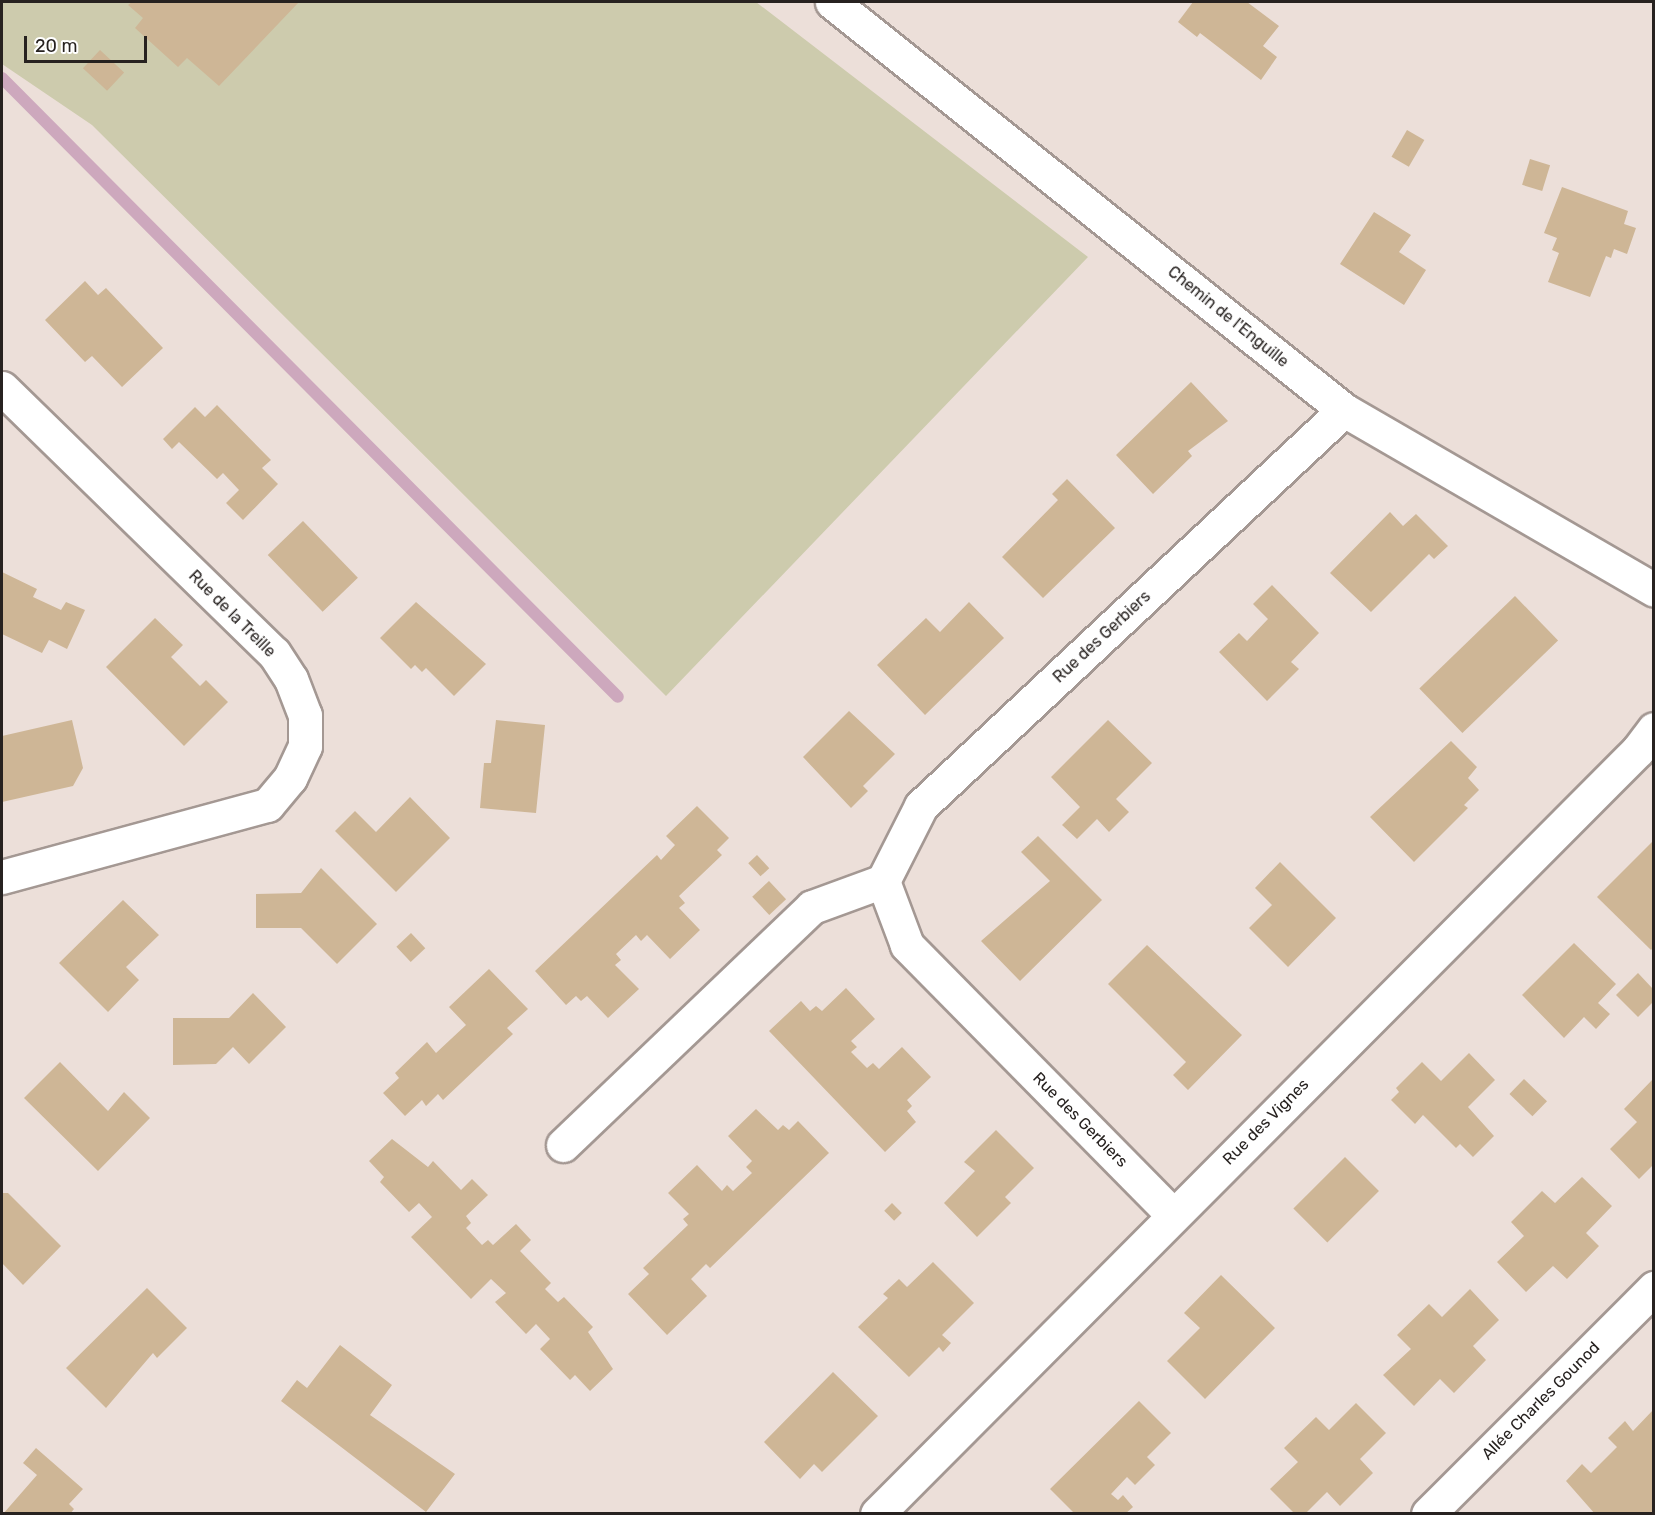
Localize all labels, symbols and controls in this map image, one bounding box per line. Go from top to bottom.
scale bar [27,24,150,62]
text: 20 m [35,35,77,57]
street label: Chemin de l'Enguille [1164,262,1292,372]
street label: Rue de la Treille [184,566,280,662]
street label: Rue des Gerbiers [1049,587,1155,687]
street label: Rue des Gerbiers [1029,1069,1131,1171]
street label: Rue des Vignes [1219,1075,1313,1169]
street label: Allée Charles Gounod [1478,1338,1604,1464]

